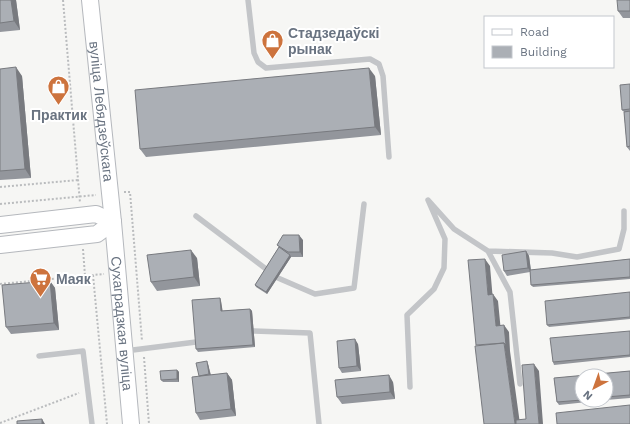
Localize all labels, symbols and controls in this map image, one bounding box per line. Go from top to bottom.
legend [484,16,614,68]
place label: Стадзедаўскі рынак [288,25,380,57]
text: Road [520,25,549,39]
shop icon: Стадзедаўскі рынак [260,28,286,61]
street label: вуліца Лебядзеўскага [86,40,117,183]
text: Building [520,45,567,59]
shop icon: Практик [46,74,72,107]
place label: Практик [31,107,88,123]
street label: Сухаградзкая вуліца [108,256,136,391]
supermarket icon: Маяк [27,266,53,299]
place label: Маяк [56,271,92,287]
north arrow [574,368,614,408]
text: N [580,388,595,403]

